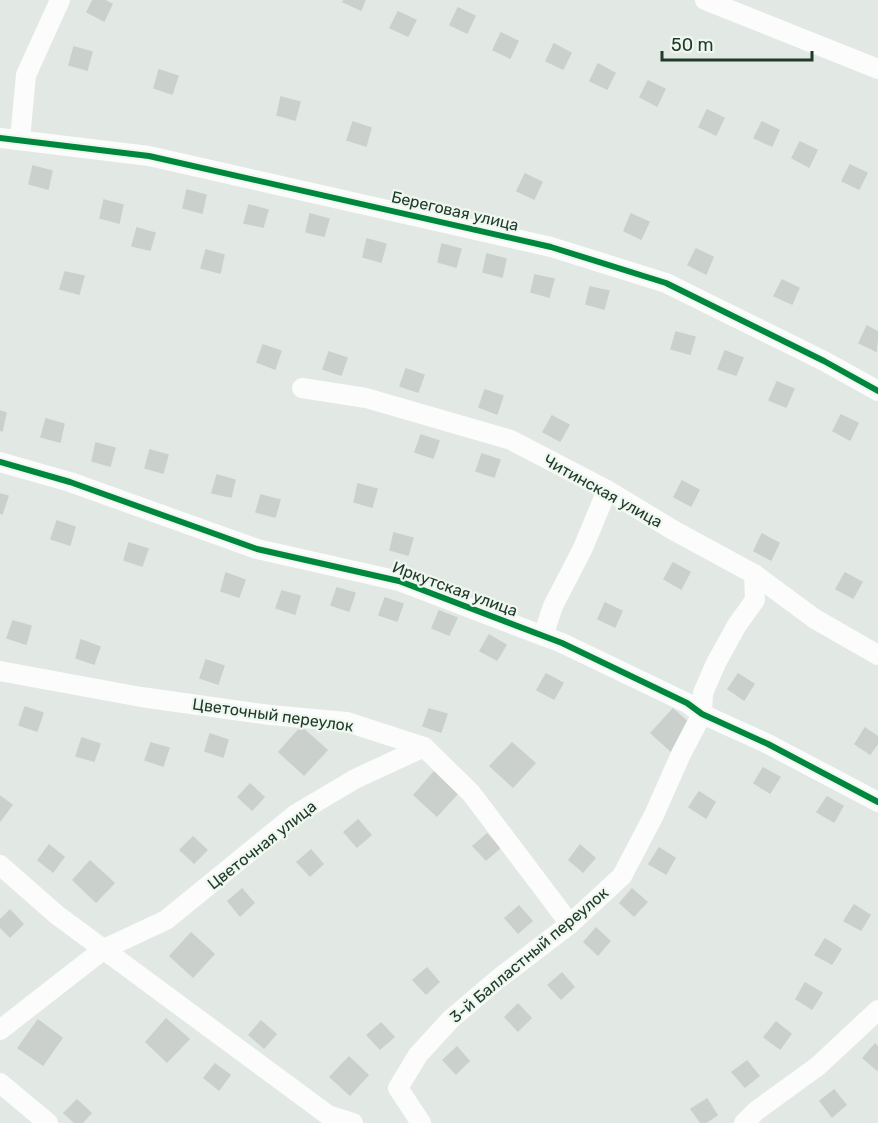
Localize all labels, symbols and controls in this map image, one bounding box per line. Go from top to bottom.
scale bar [662,24,812,62]
text: 50 m [671,34,714,56]
street label: Береговая улица [389,187,521,235]
street label: Читинская улица [540,451,666,531]
street label: Иркутская улица [390,558,520,620]
street label: Цветочный переулок [191,694,355,736]
street label: Цветочная улица [204,797,320,893]
street label: 3-й Балластный переулок [446,883,612,1027]

